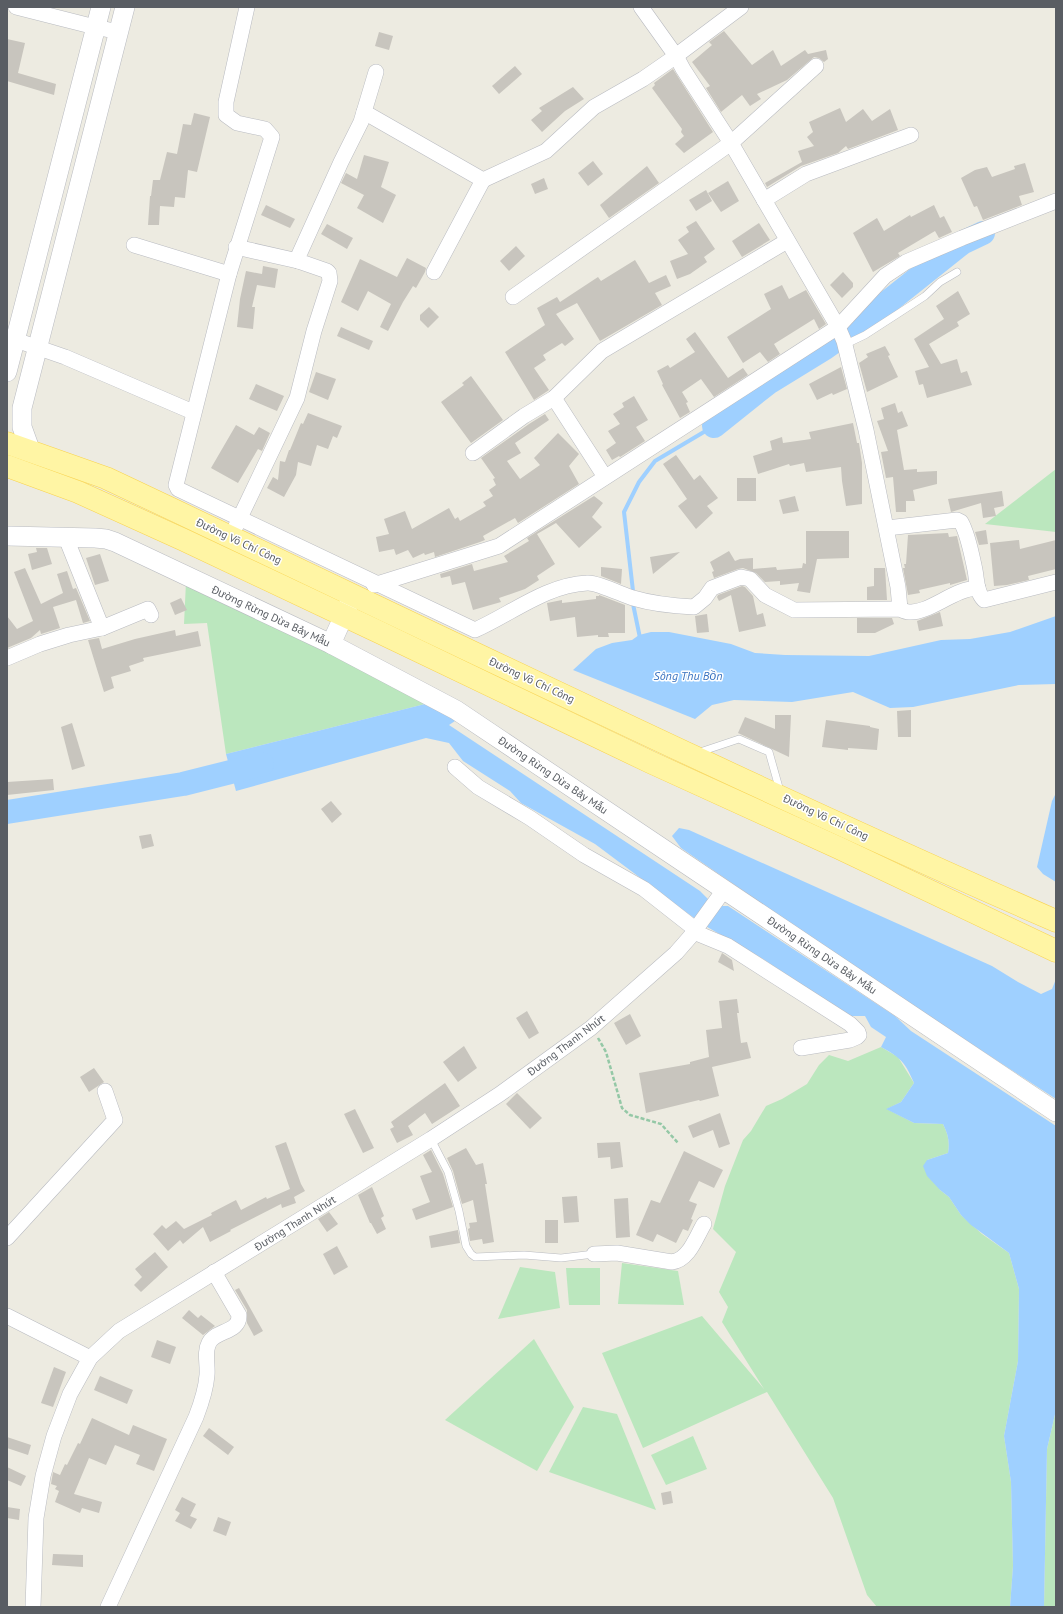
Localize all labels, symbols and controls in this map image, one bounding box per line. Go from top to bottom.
street label: Đường Võ Chí Công [193,515,284,567]
street label: Đường Rừng Dừa Bảy Mẫu [209,582,333,650]
street label: Đường Võ Chí Công [486,654,577,706]
water label: Sông Thu Bồn [654,668,722,683]
street label: Đường Rừng Dừa Bảy Mẫu [495,732,611,817]
street label: Đường Võ Chí Công [780,791,871,843]
street label: Đường Rừng Dừa Bảy Mẫu [764,912,880,997]
street label: Đường Thanh Nhứt [524,1011,608,1079]
street label: Đường Thanh Nhứt [251,1192,339,1254]

